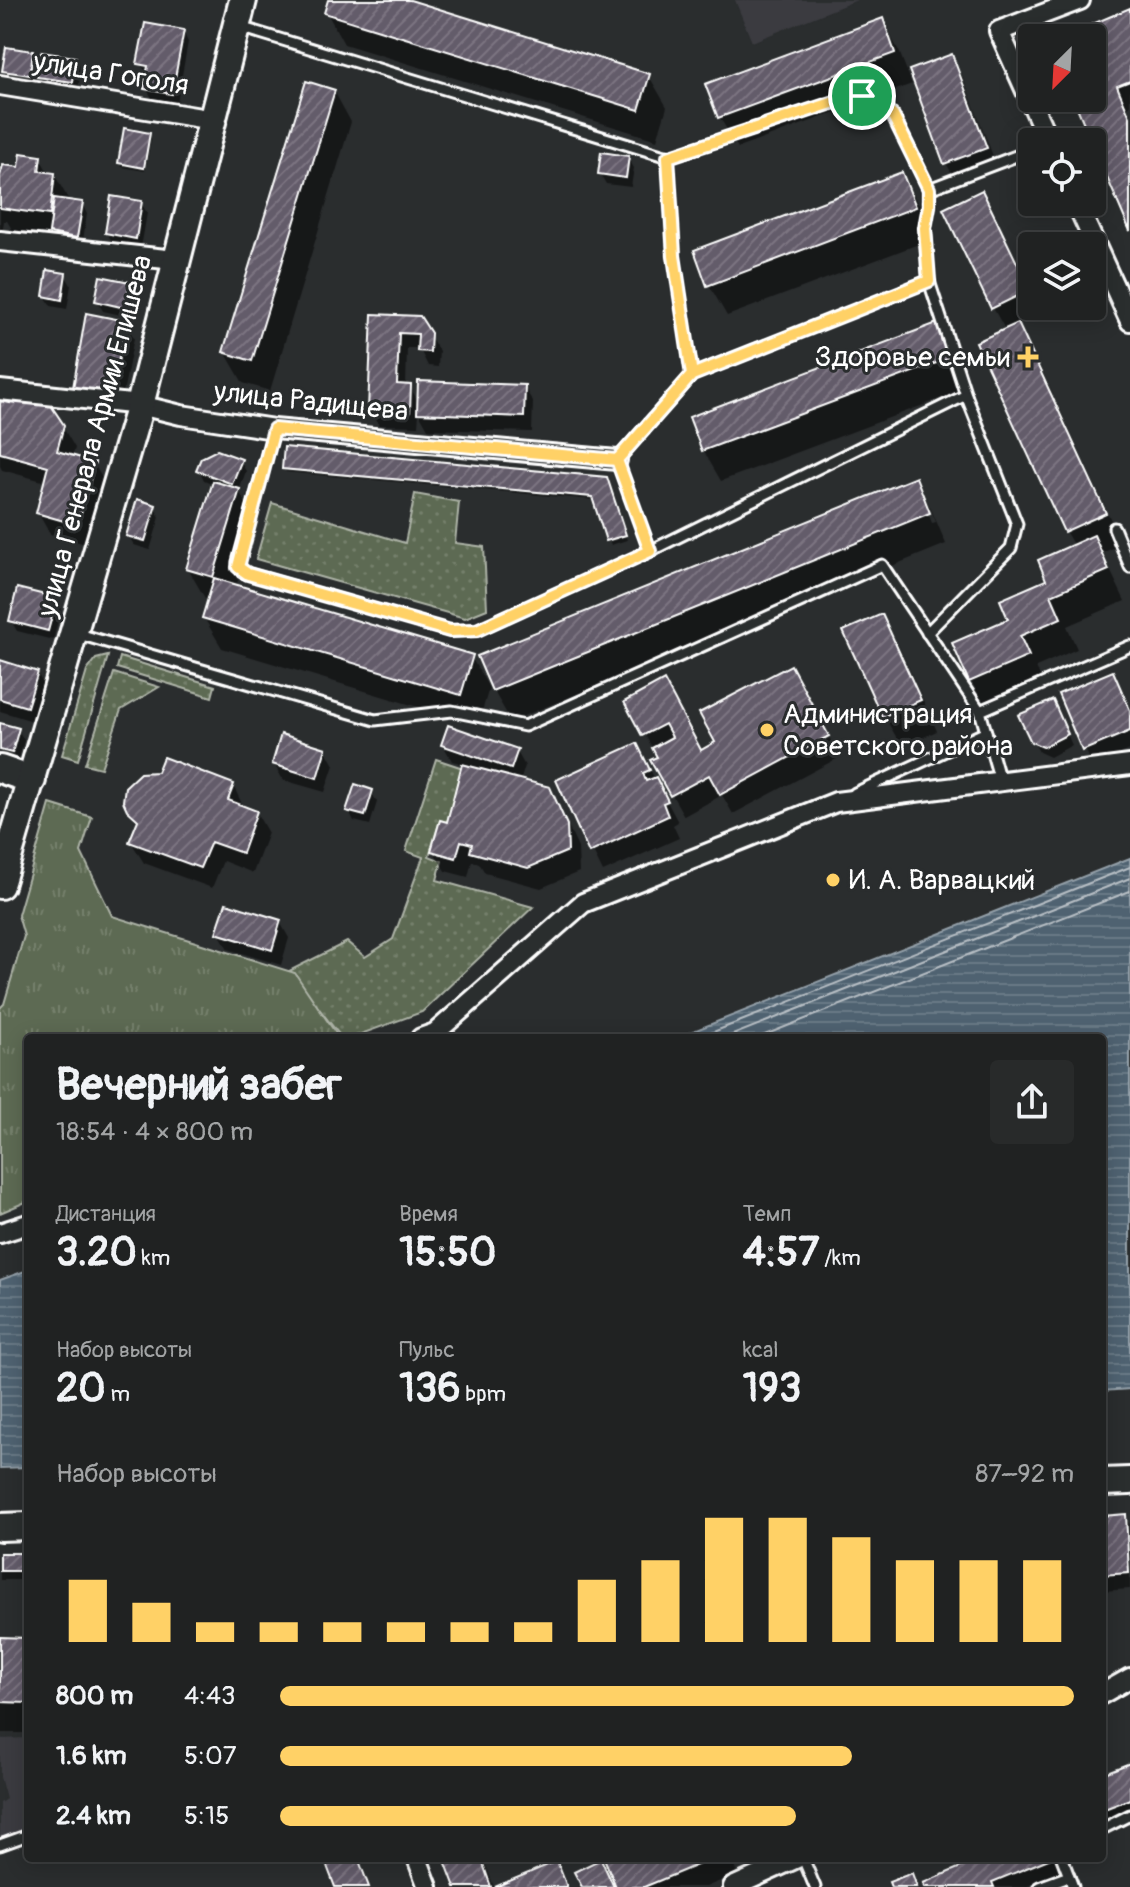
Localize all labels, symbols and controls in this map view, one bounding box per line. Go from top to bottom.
north arrow [1018,24,1106,112]
map controls [1018,24,1106,320]
street label: улица Гоголя [30,44,191,104]
pin [828,62,896,130]
icon: arrive [840,74,884,118]
button: locate [1018,128,1106,216]
button: layers [1018,232,1106,320]
street label: улица Генерала Армии Епишева [30,251,160,622]
place label: Здоровье семьи [815,340,1010,375]
marker: Здоровье семьи [1017,346,1039,368]
street label: улица Радищева [211,374,410,430]
place label: Администрация Советского района [783,697,1013,764]
marker: Администрация Советского района [758,721,776,739]
place label: И. А. Варвацкий [849,863,1035,898]
marker: И. А. Варвацкий [824,871,842,889]
text: Вечерний забег [56,1058,342,1113]
button: share [990,1060,1074,1144]
text: 18:54 · 4 × 800 m [56,1116,253,1148]
text: Дистанция [56,1200,156,1228]
text: Время [399,1200,458,1228]
text: Темп [743,1200,791,1228]
text: 3.20 [56,1228,137,1277]
text: 15:50 [399,1228,496,1277]
text: 4:57 [743,1228,819,1277]
text: km [137,1244,170,1272]
text: /km [819,1244,861,1272]
text: Набор высоты [56,1336,192,1364]
text: Пульс [399,1336,455,1364]
text: kcal [743,1336,778,1364]
text: 20 [56,1364,106,1413]
text: 136 [399,1364,461,1413]
text: 193 [743,1364,801,1413]
text: m [106,1380,130,1408]
text: bpm [461,1380,506,1408]
text: Набор высоты [56,1458,217,1490]
text: 87–92 m [975,1458,1074,1490]
text: 800 m [56,1680,133,1712]
text: 4:43 [184,1680,236,1712]
text: 1.6 km [56,1740,127,1772]
text: 5:07 [184,1740,237,1772]
text: 2.4 km [56,1800,131,1832]
text: 5:15 [184,1800,229,1832]

